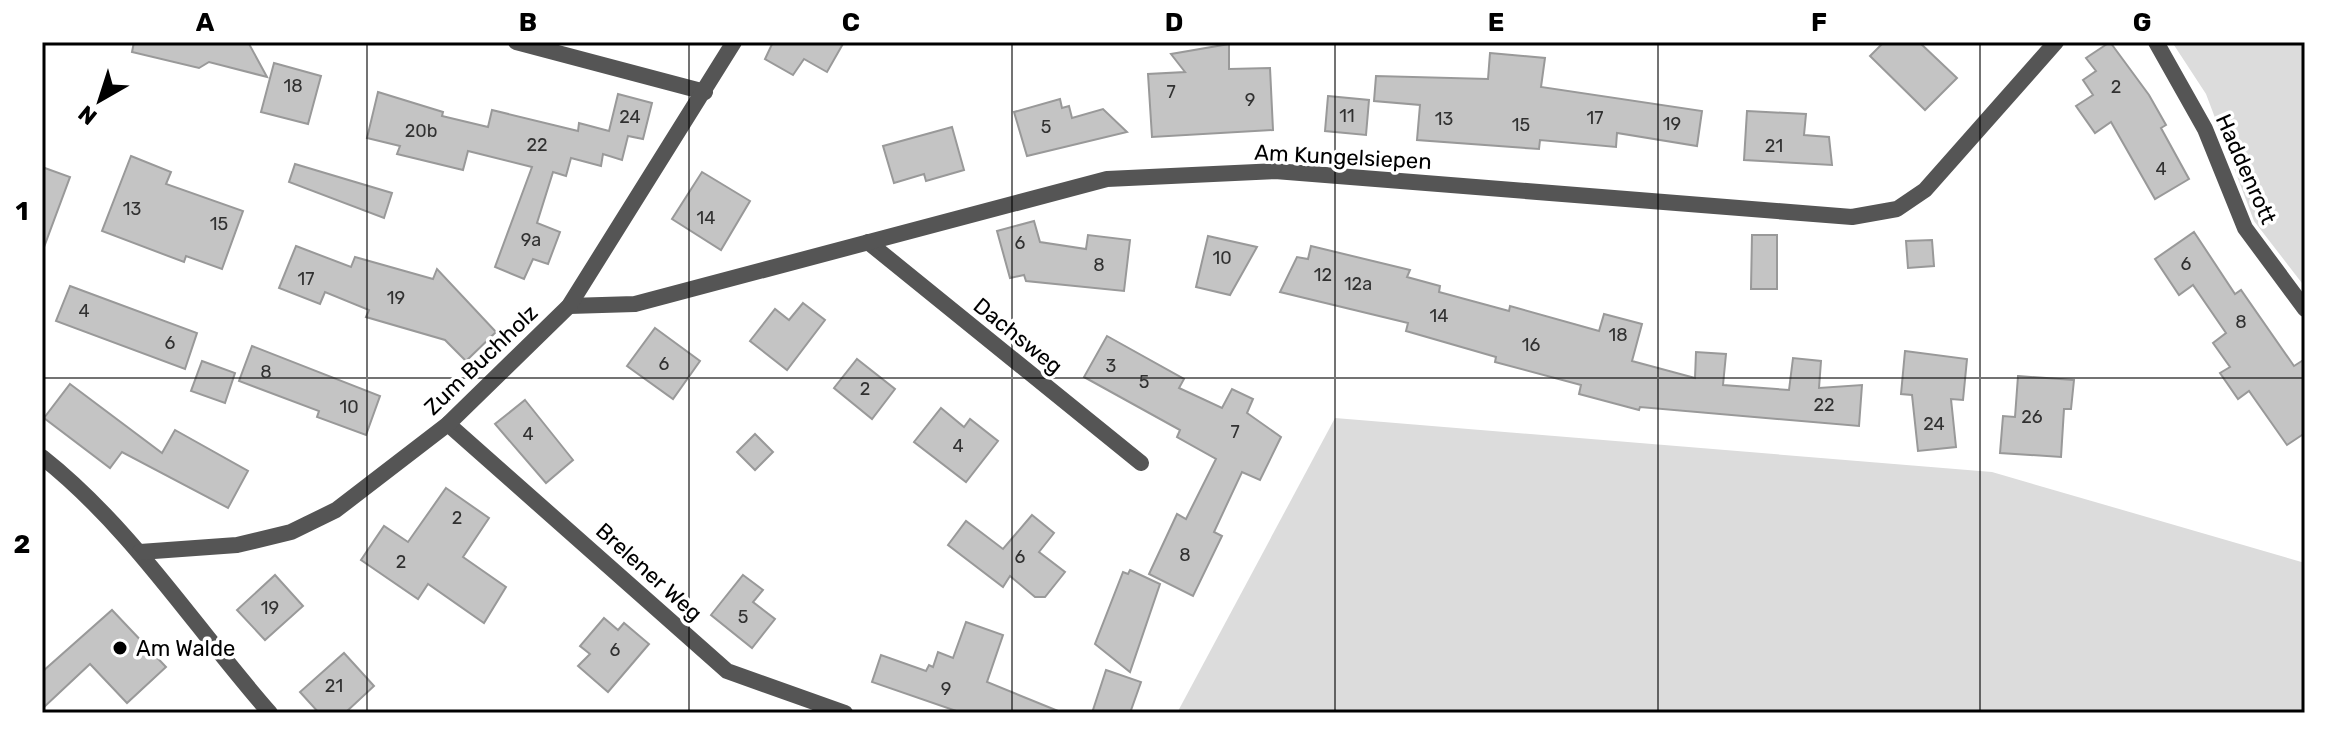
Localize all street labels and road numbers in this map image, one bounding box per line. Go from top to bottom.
street label: Haddenrott [2210,110,2282,229]
street label: Am Kungelsiepen [1254,139,1432,175]
street label: Dachsweg [968,292,1068,380]
street label: Zum Buchholz [419,299,543,421]
street label: Brelener Weg [590,517,708,627]

